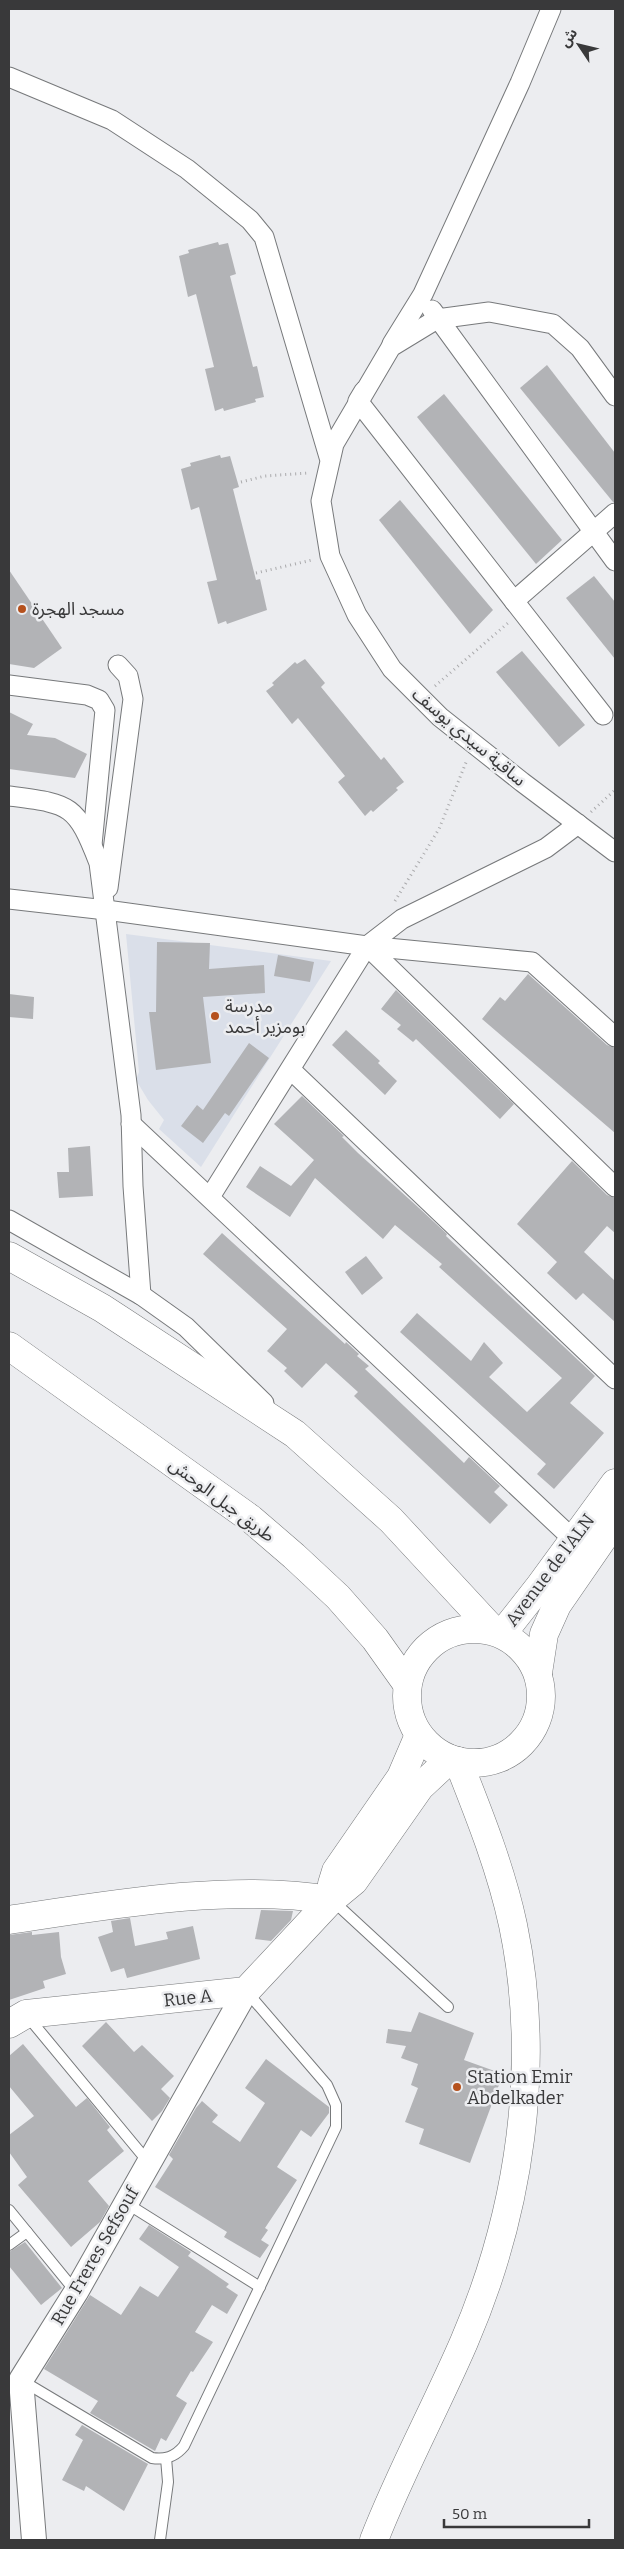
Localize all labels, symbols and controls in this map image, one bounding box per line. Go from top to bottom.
north arrow [554,20,604,70]
text: ش [556,25,581,51]
place label: مسجد الهجرة [32,598,125,620]
marker: مسجد الهجرة [16,603,28,615]
street label: ساقية سيدي يوسف [406,683,530,793]
place label: مدرسة بومزير أحمد [225,995,305,1038]
marker: مدرسة بومزير أحمد [209,1010,221,1022]
street label: طريق جبل الوحش [165,1453,279,1547]
street label: Avenue de l'ALN [501,1510,599,1630]
street label: Rue A [163,1984,214,2011]
place label: Station Emir Abdelkader [467,2066,572,2109]
marker: Station Emir Abdelkader [451,2081,463,2093]
street label: Rue Freres Sefsouf [46,2181,144,2329]
scale bar [444,2496,589,2528]
text: 50 m [452,2505,488,2523]

